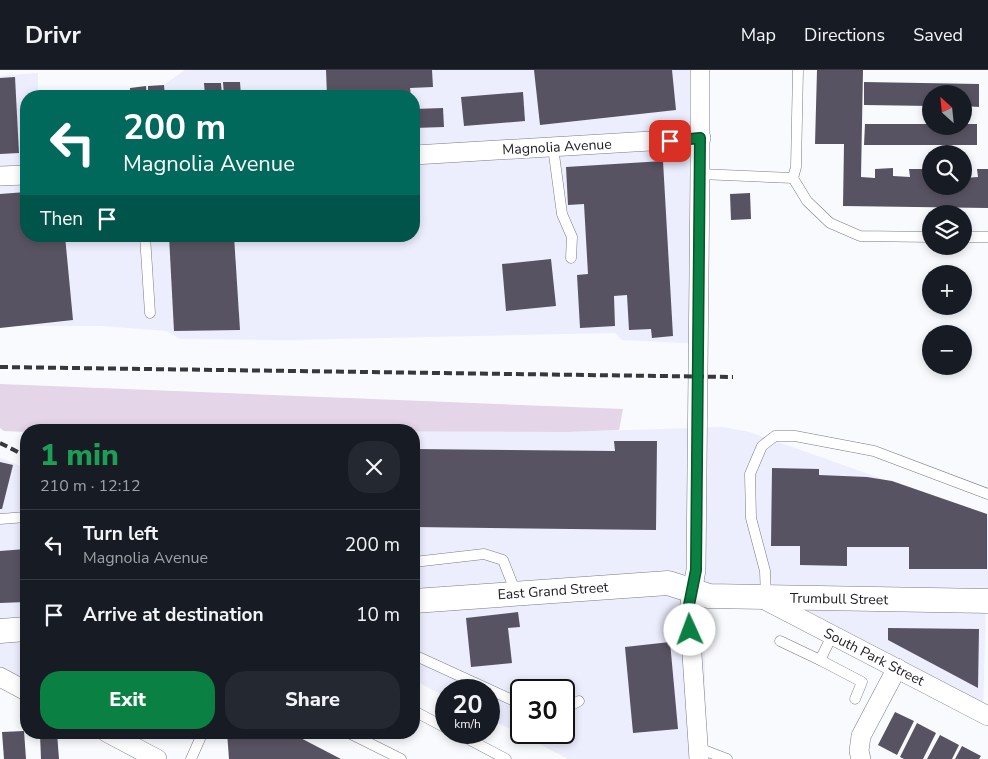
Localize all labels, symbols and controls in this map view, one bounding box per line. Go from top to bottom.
text: Drivr [25,19,81,51]
text: Map [741,23,776,47]
text: Directions [804,23,885,47]
text: Saved [913,23,963,47]
north arrow [922,85,972,135]
map controls [922,85,972,375]
text: 200 m [123,104,226,151]
icon: left [40,110,105,175]
pin [649,120,691,162]
icon: arrive [656,127,684,155]
street label: Magnolia Avenue [502,135,612,159]
button: search [922,145,972,195]
text: Magnolia Avenue [123,149,295,179]
icon: arrive [93,205,121,233]
button: layers [922,205,972,255]
text: Then [40,206,83,232]
button: + [922,265,972,315]
button: − [922,325,972,375]
text: 1 min [40,435,119,476]
button: close [348,441,400,493]
text: 210 m · 12:12 [40,475,141,497]
text: Turn left [83,521,158,547]
icon: left [40,531,68,559]
text: 200 m [345,532,400,558]
text: Magnolia Avenue [83,547,208,569]
street label: East Grand Street [497,578,609,604]
street label: Trumbull Street [790,589,888,609]
icon: arrive [40,601,68,629]
text: Arrive at destination [83,602,264,628]
text: 10 m [356,602,400,628]
position arrow [663,603,715,655]
street label: South Park Street [820,623,928,691]
button: Exit [40,671,215,729]
button: Share [225,671,400,729]
speed limit sign: 30 [510,679,575,744]
text: 20 [452,688,483,722]
text: km/h [454,716,481,732]

